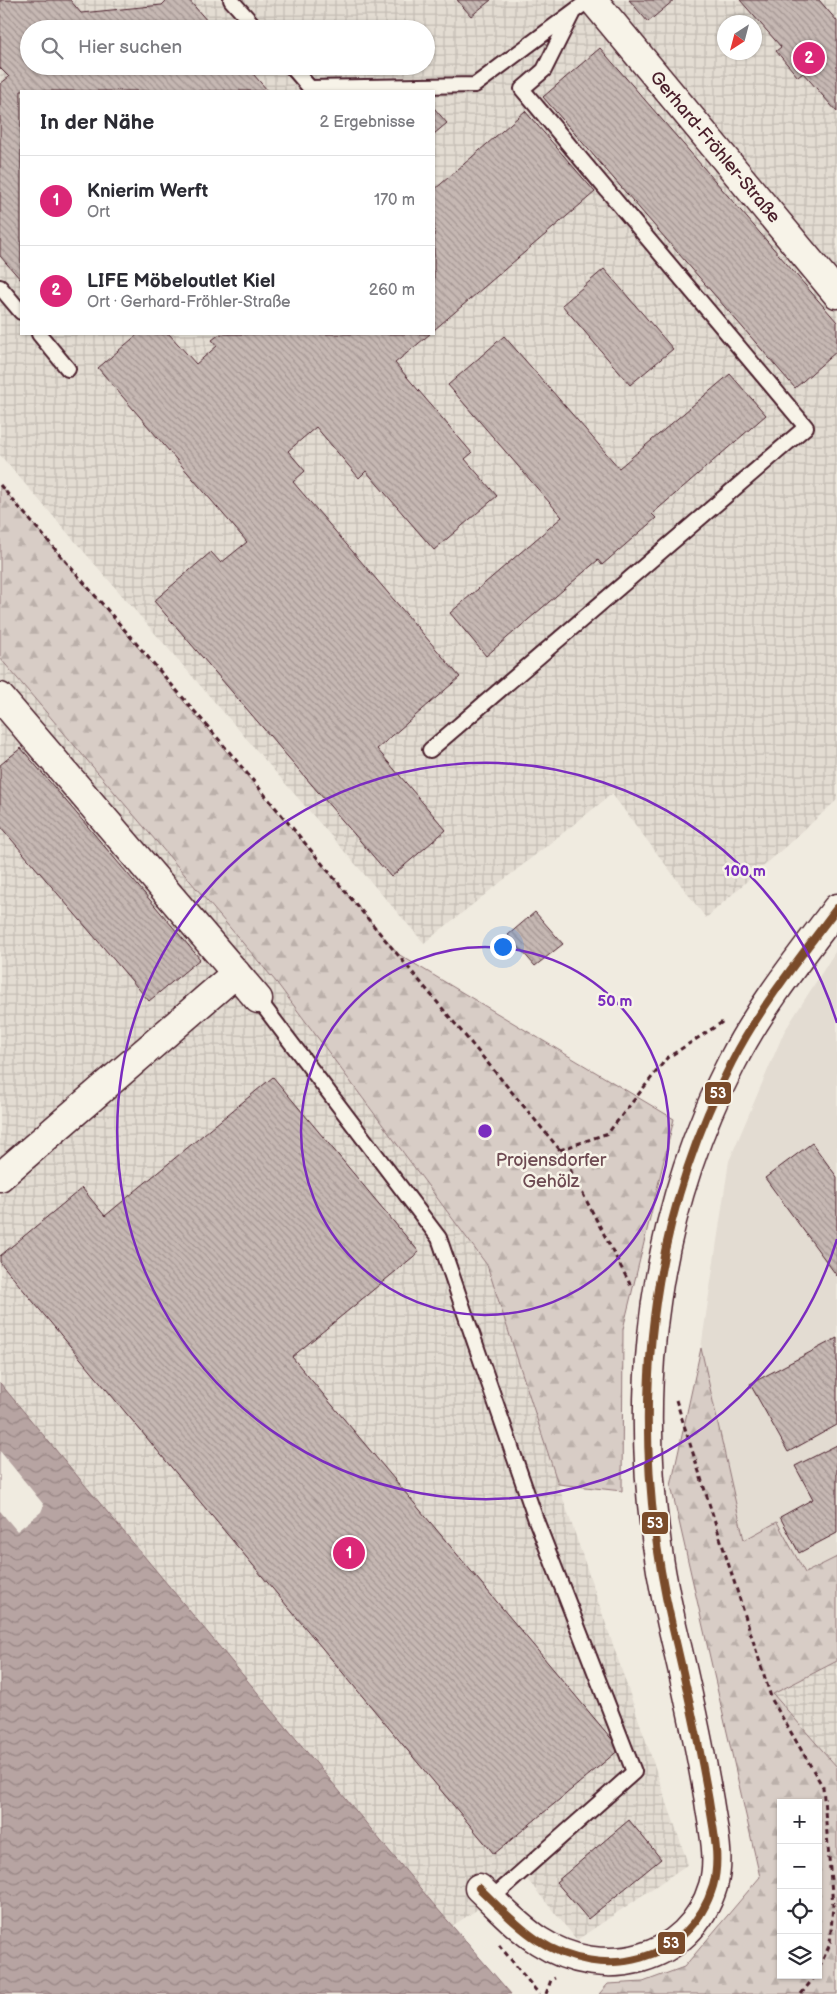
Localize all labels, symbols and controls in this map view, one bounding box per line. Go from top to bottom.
north arrow [717,15,762,60]
search box [20,20,435,75]
icon: search [38,34,66,62]
text: Hier suchen [78,36,182,59]
pin: 2 [793,39,825,77]
street label: Gerhard-Fröhler-Straße [645,67,785,227]
text: In der Nähe [40,110,154,135]
text: 2 Ergebnisse [319,113,415,132]
text: Knierim Werft [87,180,208,203]
text: 1 [53,191,59,210]
text: 170 m [374,191,415,210]
text: Ort [87,203,110,222]
text: LIFE Möbeloutlet Kiel [87,270,275,293]
text: 2 [51,281,61,300]
text: 260 m [369,281,415,300]
text: Ort · Gerhard-Fröhler-Straße [87,293,291,312]
text: 100 m [724,862,766,881]
your location [490,934,516,960]
text: 50 m [598,992,633,1011]
line badge: 53 [704,1081,732,1105]
text: 53 [710,1085,726,1102]
centre of rings [476,1122,494,1140]
park label: Projensdorfer Gehölz [496,1150,607,1192]
line badge: 53 [641,1511,669,1535]
text: 53 [647,1515,663,1532]
pin: 1 [333,1534,365,1572]
map controls [777,1799,822,1979]
button: + [777,1799,822,1844]
button: − [777,1844,822,1889]
button: locate [777,1889,822,1934]
line badge: 53 [657,1931,686,1955]
button: layers [777,1934,822,1979]
text: 53 [663,1935,679,1952]

